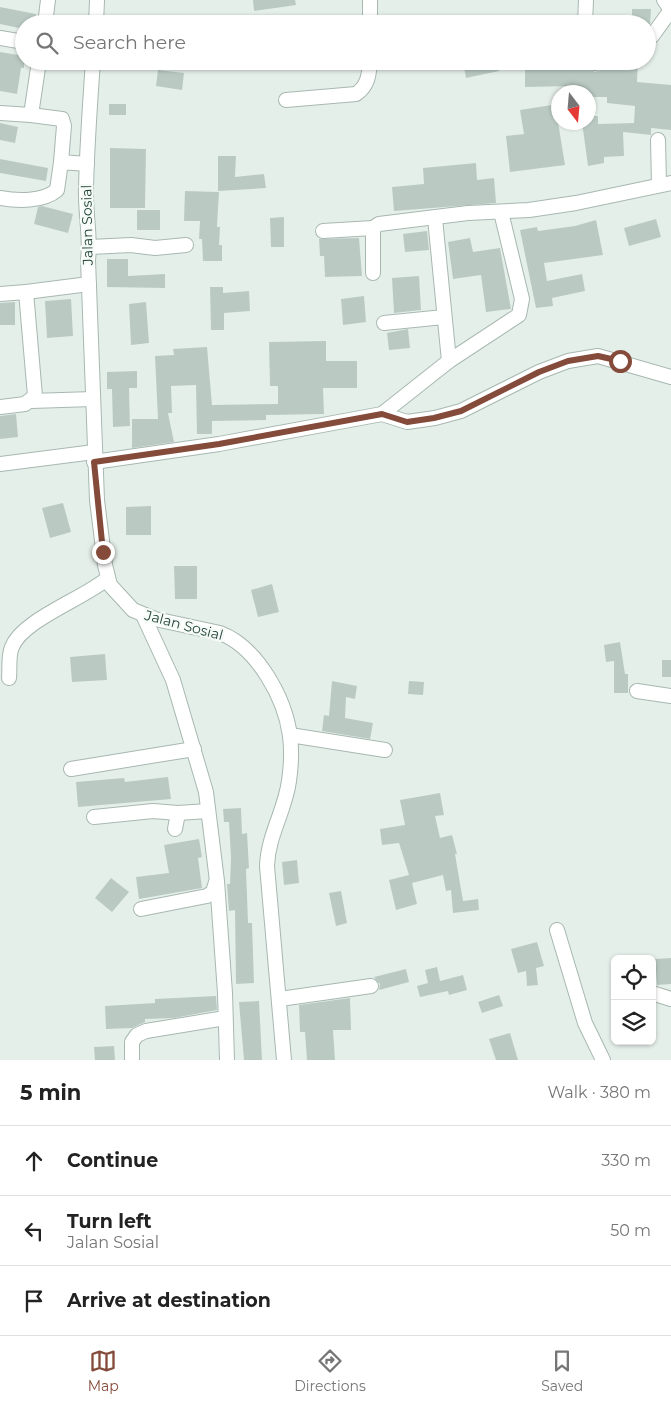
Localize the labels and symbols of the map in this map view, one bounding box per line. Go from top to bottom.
north arrow [551,85,596,130]
street label: Jalan Sosial [77,185,97,266]
route start [609,350,632,373]
route end [92,541,115,564]
street label: Jalan Sosial [142,606,225,644]

